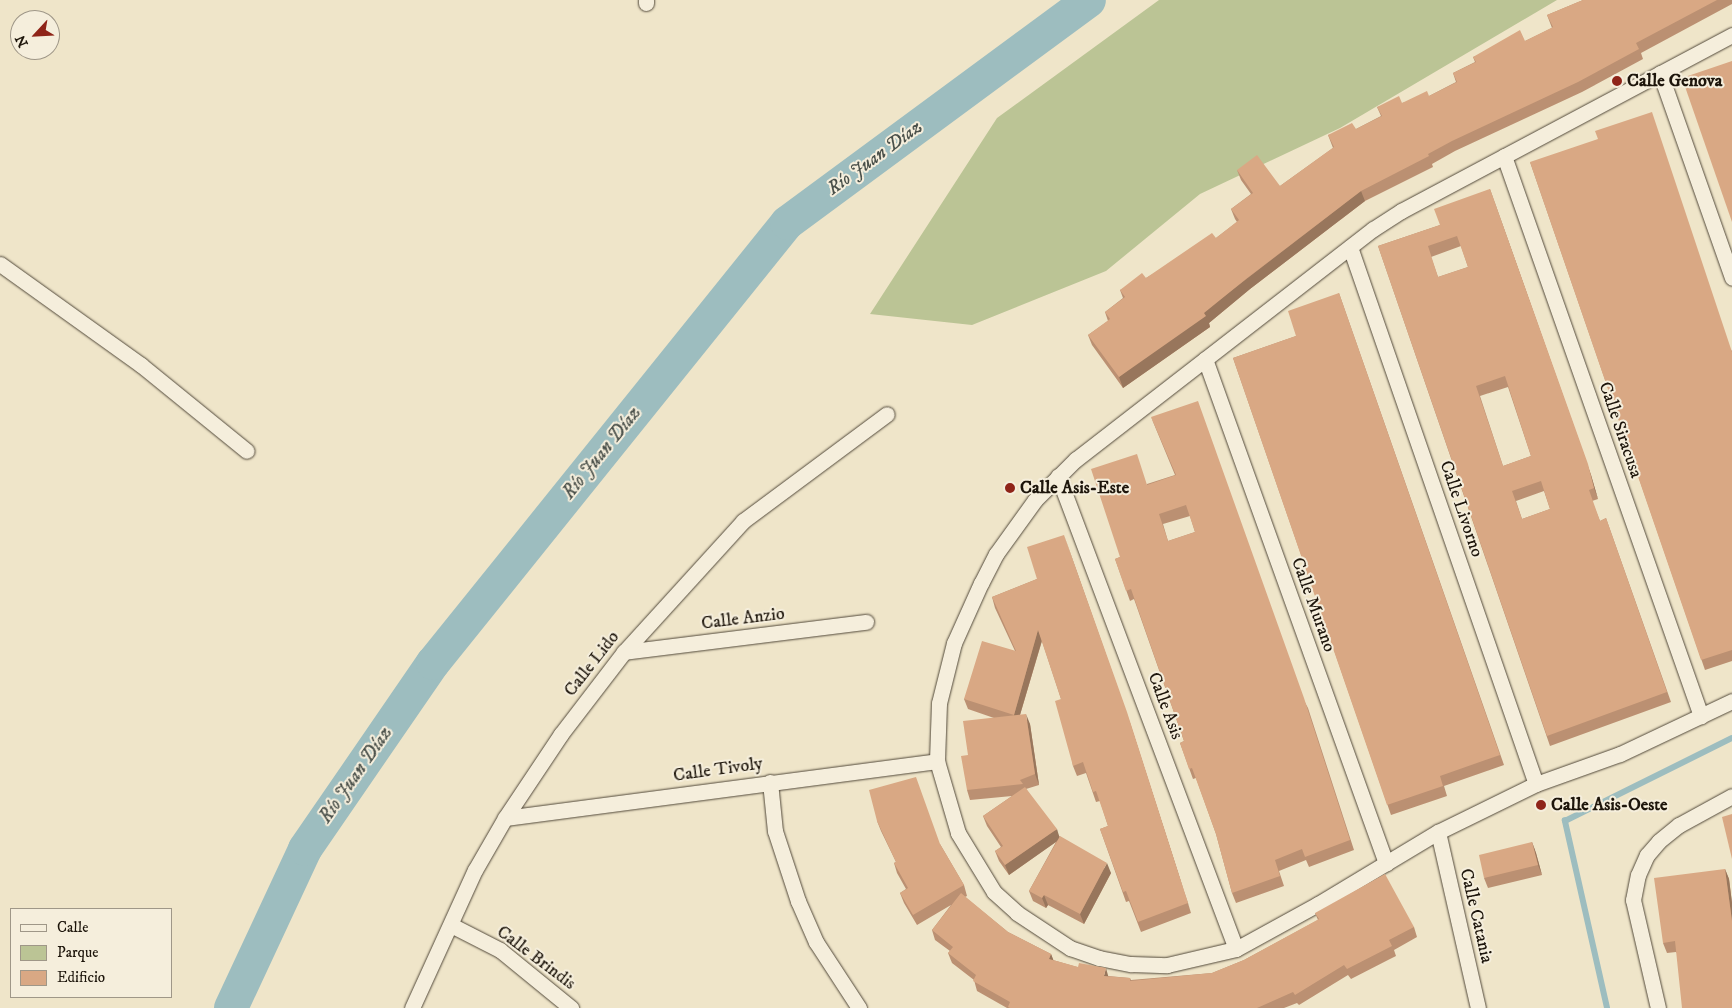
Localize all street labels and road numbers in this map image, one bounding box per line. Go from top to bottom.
street label: Calle Siracusa [1593,379,1647,481]
street label: Calle Livorno [1434,458,1488,560]
street label: Calle Murano [1286,555,1340,655]
street label: Calle Anzio [700,603,786,635]
street label: Calle Lido [560,627,624,701]
street label: Calle Asis [1142,670,1188,742]
street label: Calle Tivoly [672,753,764,787]
street label: Calle Catania [1455,867,1497,965]
street label: Calle Brindis [492,921,580,995]

